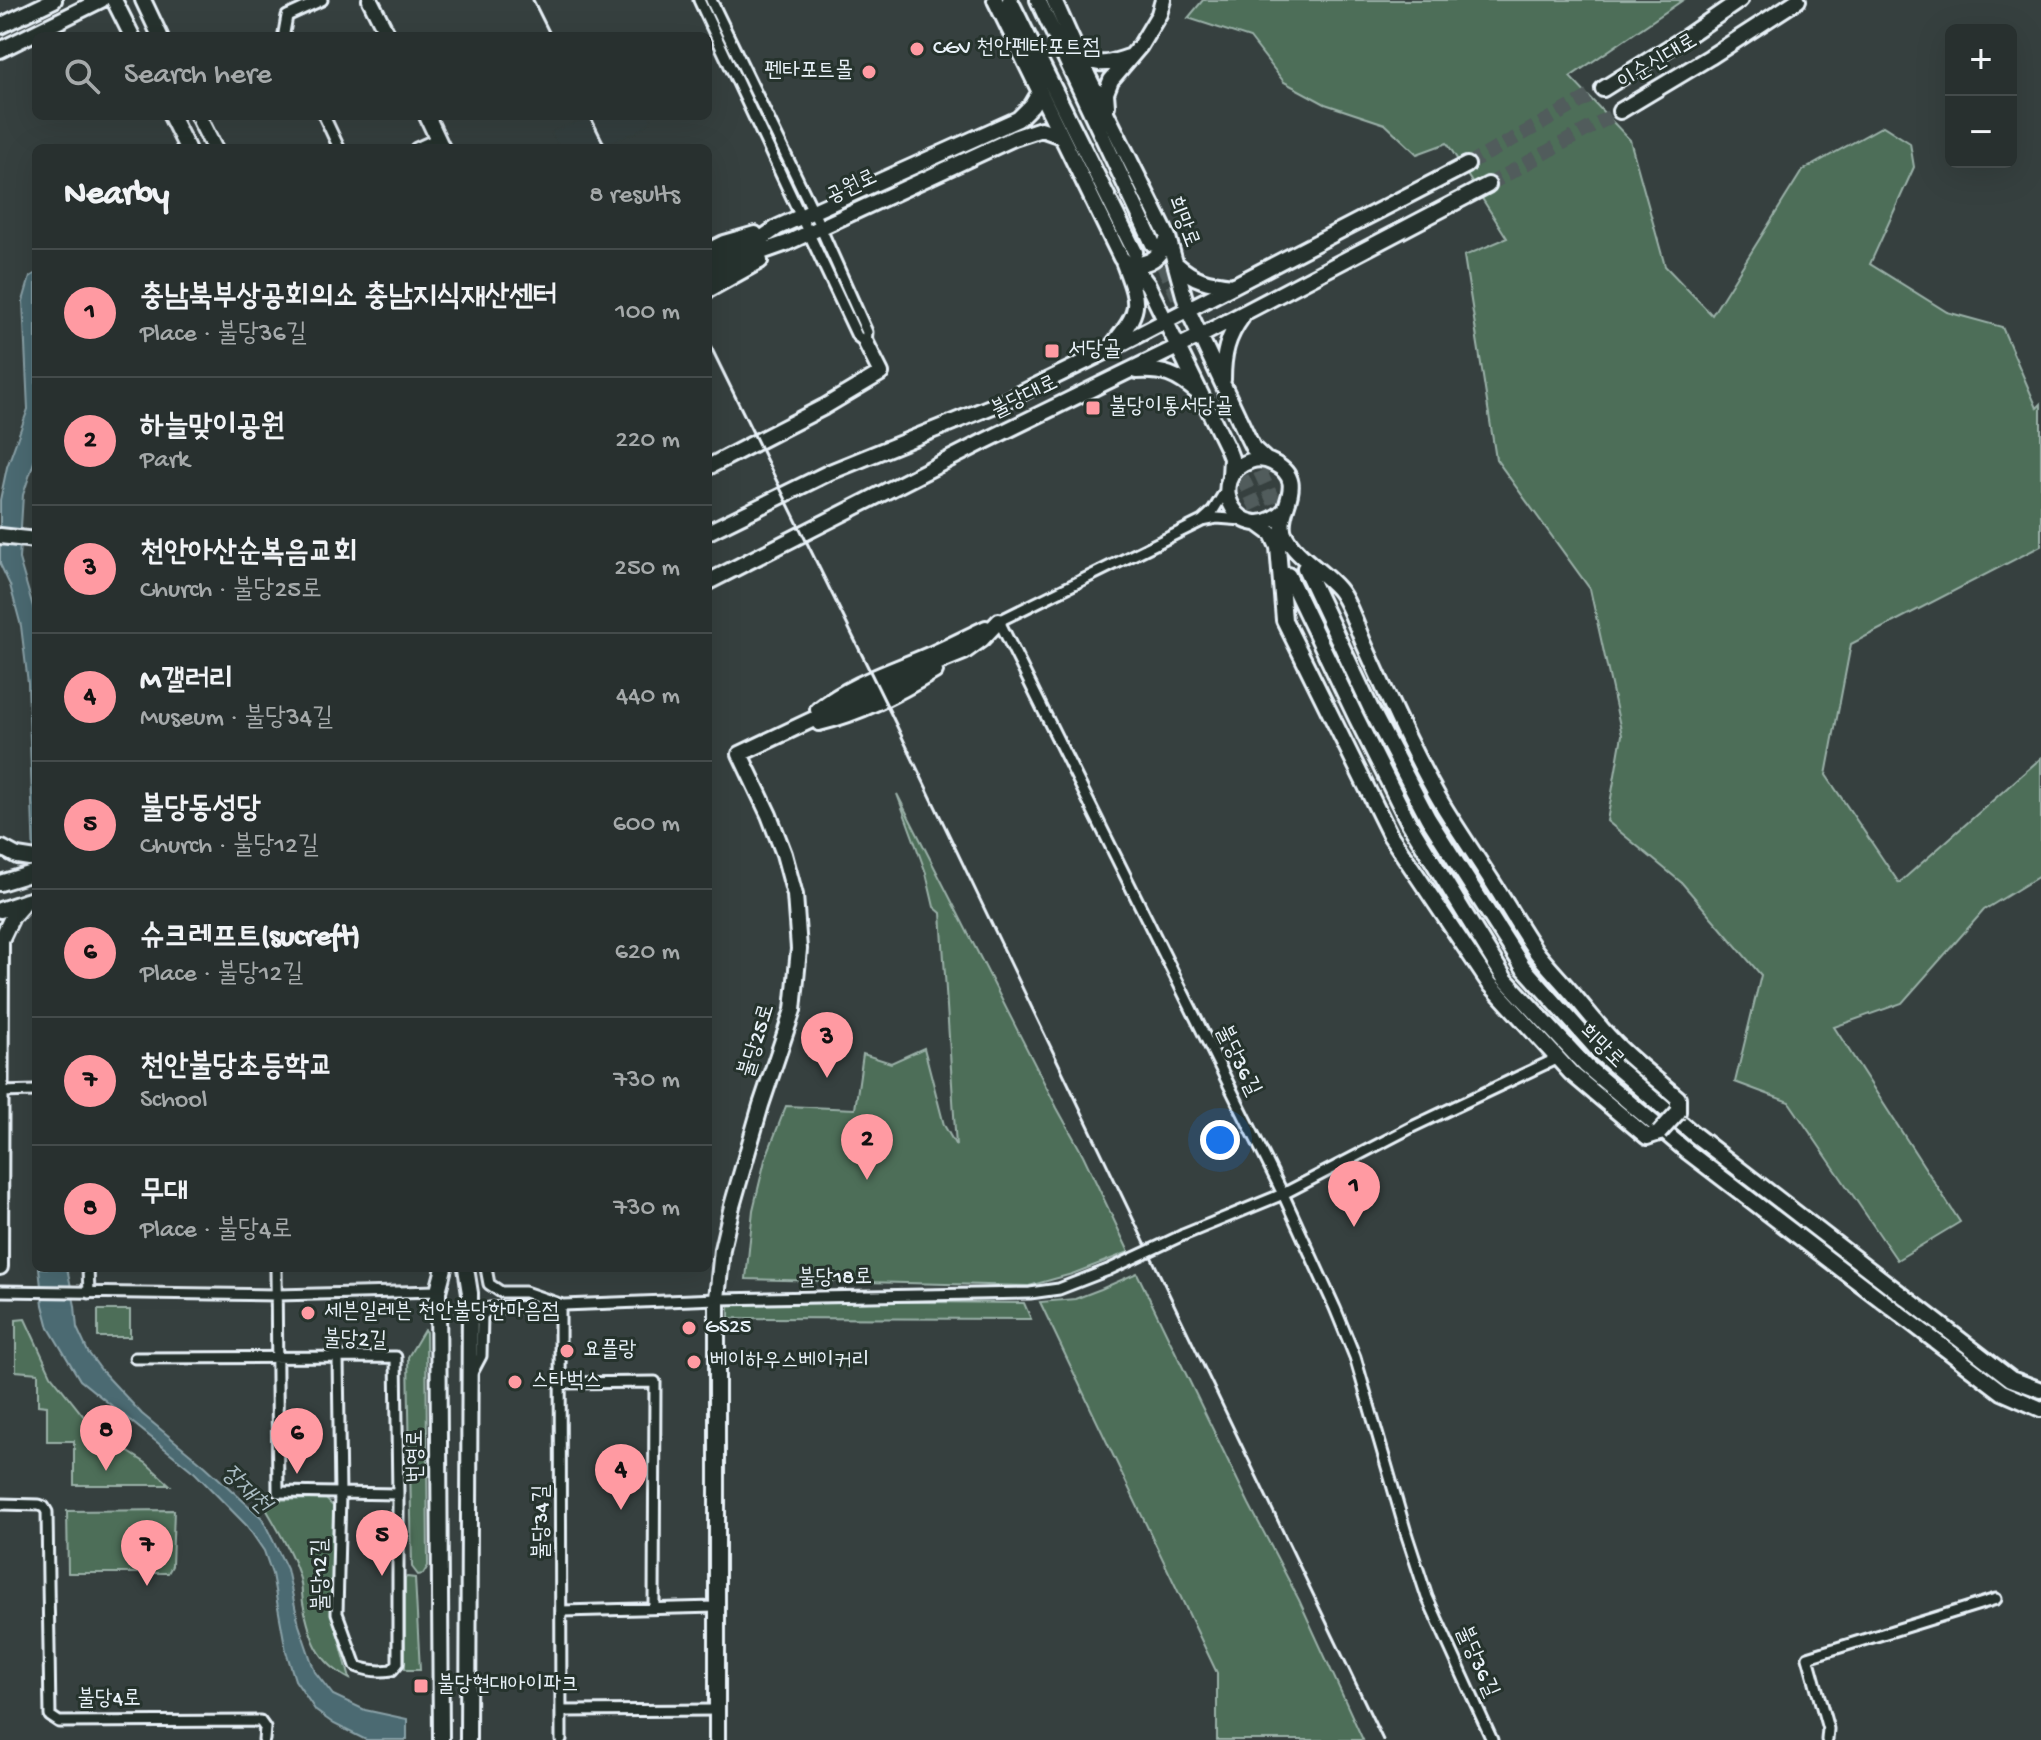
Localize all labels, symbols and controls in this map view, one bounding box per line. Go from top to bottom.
map controls [1945,24,2017,168]
button: + [1945,24,2017,96]
street label: 이순신대로 [1613,29,1703,97]
search box [32,32,712,120]
place label: CGV 천안펜타포트점 [933,36,1100,62]
marker: CGV 천안펜타포트점 [908,40,926,58]
icon: search [60,54,104,98]
text: Search here [124,59,272,94]
place label: 펜타포트몰 [764,59,853,85]
marker: 펜타포트몰 [860,63,878,81]
button: − [1945,96,2017,168]
street label: 공원로 [822,165,882,211]
text: Nearby [64,176,169,216]
text: 8 results [589,181,680,212]
street label: 희망로 [1160,193,1204,251]
text: 충남북부상공회의소 충남지식재산센터 [140,281,558,316]
text: 1 [85,298,95,329]
text: 100 m [615,298,680,329]
text: Place · 불당36길 [140,320,307,351]
place label: 서당골 [1068,338,1121,364]
marker: 서당골 [1043,342,1061,360]
street label: 불당대로 [987,371,1063,425]
place label: 불당이통서당골 [1109,395,1233,421]
marker: 불당이통서당골 [1084,399,1102,417]
text: 하늘맞이공원 [140,411,285,446]
text: 2 [84,426,96,457]
text: 220 m [615,426,680,457]
text: Park [140,446,190,477]
text: 천안아산순복음교회 [140,537,357,572]
text: 3 [83,554,97,585]
text: 250 m [614,554,680,585]
text: Church · 불당25로 [140,576,322,607]
text: M갤러리 [140,665,233,700]
text: 4 [84,682,96,713]
text: 440 m [616,682,680,713]
text: Museum · 불당34길 [140,704,333,735]
text: 불당동성당 [140,793,261,828]
text: 5 [83,810,97,841]
text: 600 m [613,810,680,841]
text: Church · 불당12길 [140,832,319,863]
text: 슈크레프트(sucreft) [140,921,361,956]
text: 6 [83,938,97,969]
text: 620 m [615,938,680,969]
text: Place · 불당12길 [140,960,303,991]
street label: 불당25로 [735,1001,781,1081]
pin: 3 [801,1012,853,1078]
street label: 희망로 [1573,1019,1629,1075]
street label: 불당36길 [1209,1021,1265,1101]
text: 천안불당초등학교 [140,1051,333,1086]
text: 7 [83,1066,97,1097]
text: 730 m [614,1066,680,1097]
text: School [140,1086,208,1117]
pin: 2 [841,1114,893,1180]
your location [1200,1120,1240,1160]
pin: 1 [1328,1161,1380,1227]
text: 무대 [140,1177,188,1212]
text: 8 [83,1194,97,1225]
text: 730 m [614,1194,680,1225]
text: Place · 불당4로 [140,1216,292,1247]
street label: 불당18로 [798,1265,872,1293]
place label: 세븐일레븐 천안불당한마음점 [324,1300,559,1326]
marker: 세븐일레븐 천안불당한마음점 [299,1304,317,1322]
place label: GS25 [705,1315,751,1341]
marker: GS25 [680,1319,698,1337]
street label: 불당2길 [323,1327,388,1355]
place label: 요플랑 [583,1338,636,1364]
marker: 요플랑 [558,1342,576,1360]
place label: 베이하우스베이커리 [710,1349,869,1375]
marker: 베이하우스베이커리 [685,1353,703,1371]
place label: 스타벅스 [531,1369,602,1395]
marker: 스타벅스 [506,1373,524,1391]
pin: 8 [80,1405,132,1471]
pin: 6 [271,1408,323,1474]
street label: 번영로 [404,1429,430,1483]
pin: 4 [595,1444,647,1510]
water label: 장재천 [214,1459,278,1522]
street label: 불당34길 [530,1484,556,1559]
pin: 5 [356,1510,408,1576]
pin: 7 [121,1520,173,1586]
street label: 불당12길 [308,1538,336,1612]
street label: 불당36길 [1449,1622,1503,1702]
place label: 불당현대아이파크 [437,1673,579,1699]
marker: 불당현대아이파크 [412,1677,430,1695]
street label: 불당4로 [77,1687,141,1713]

